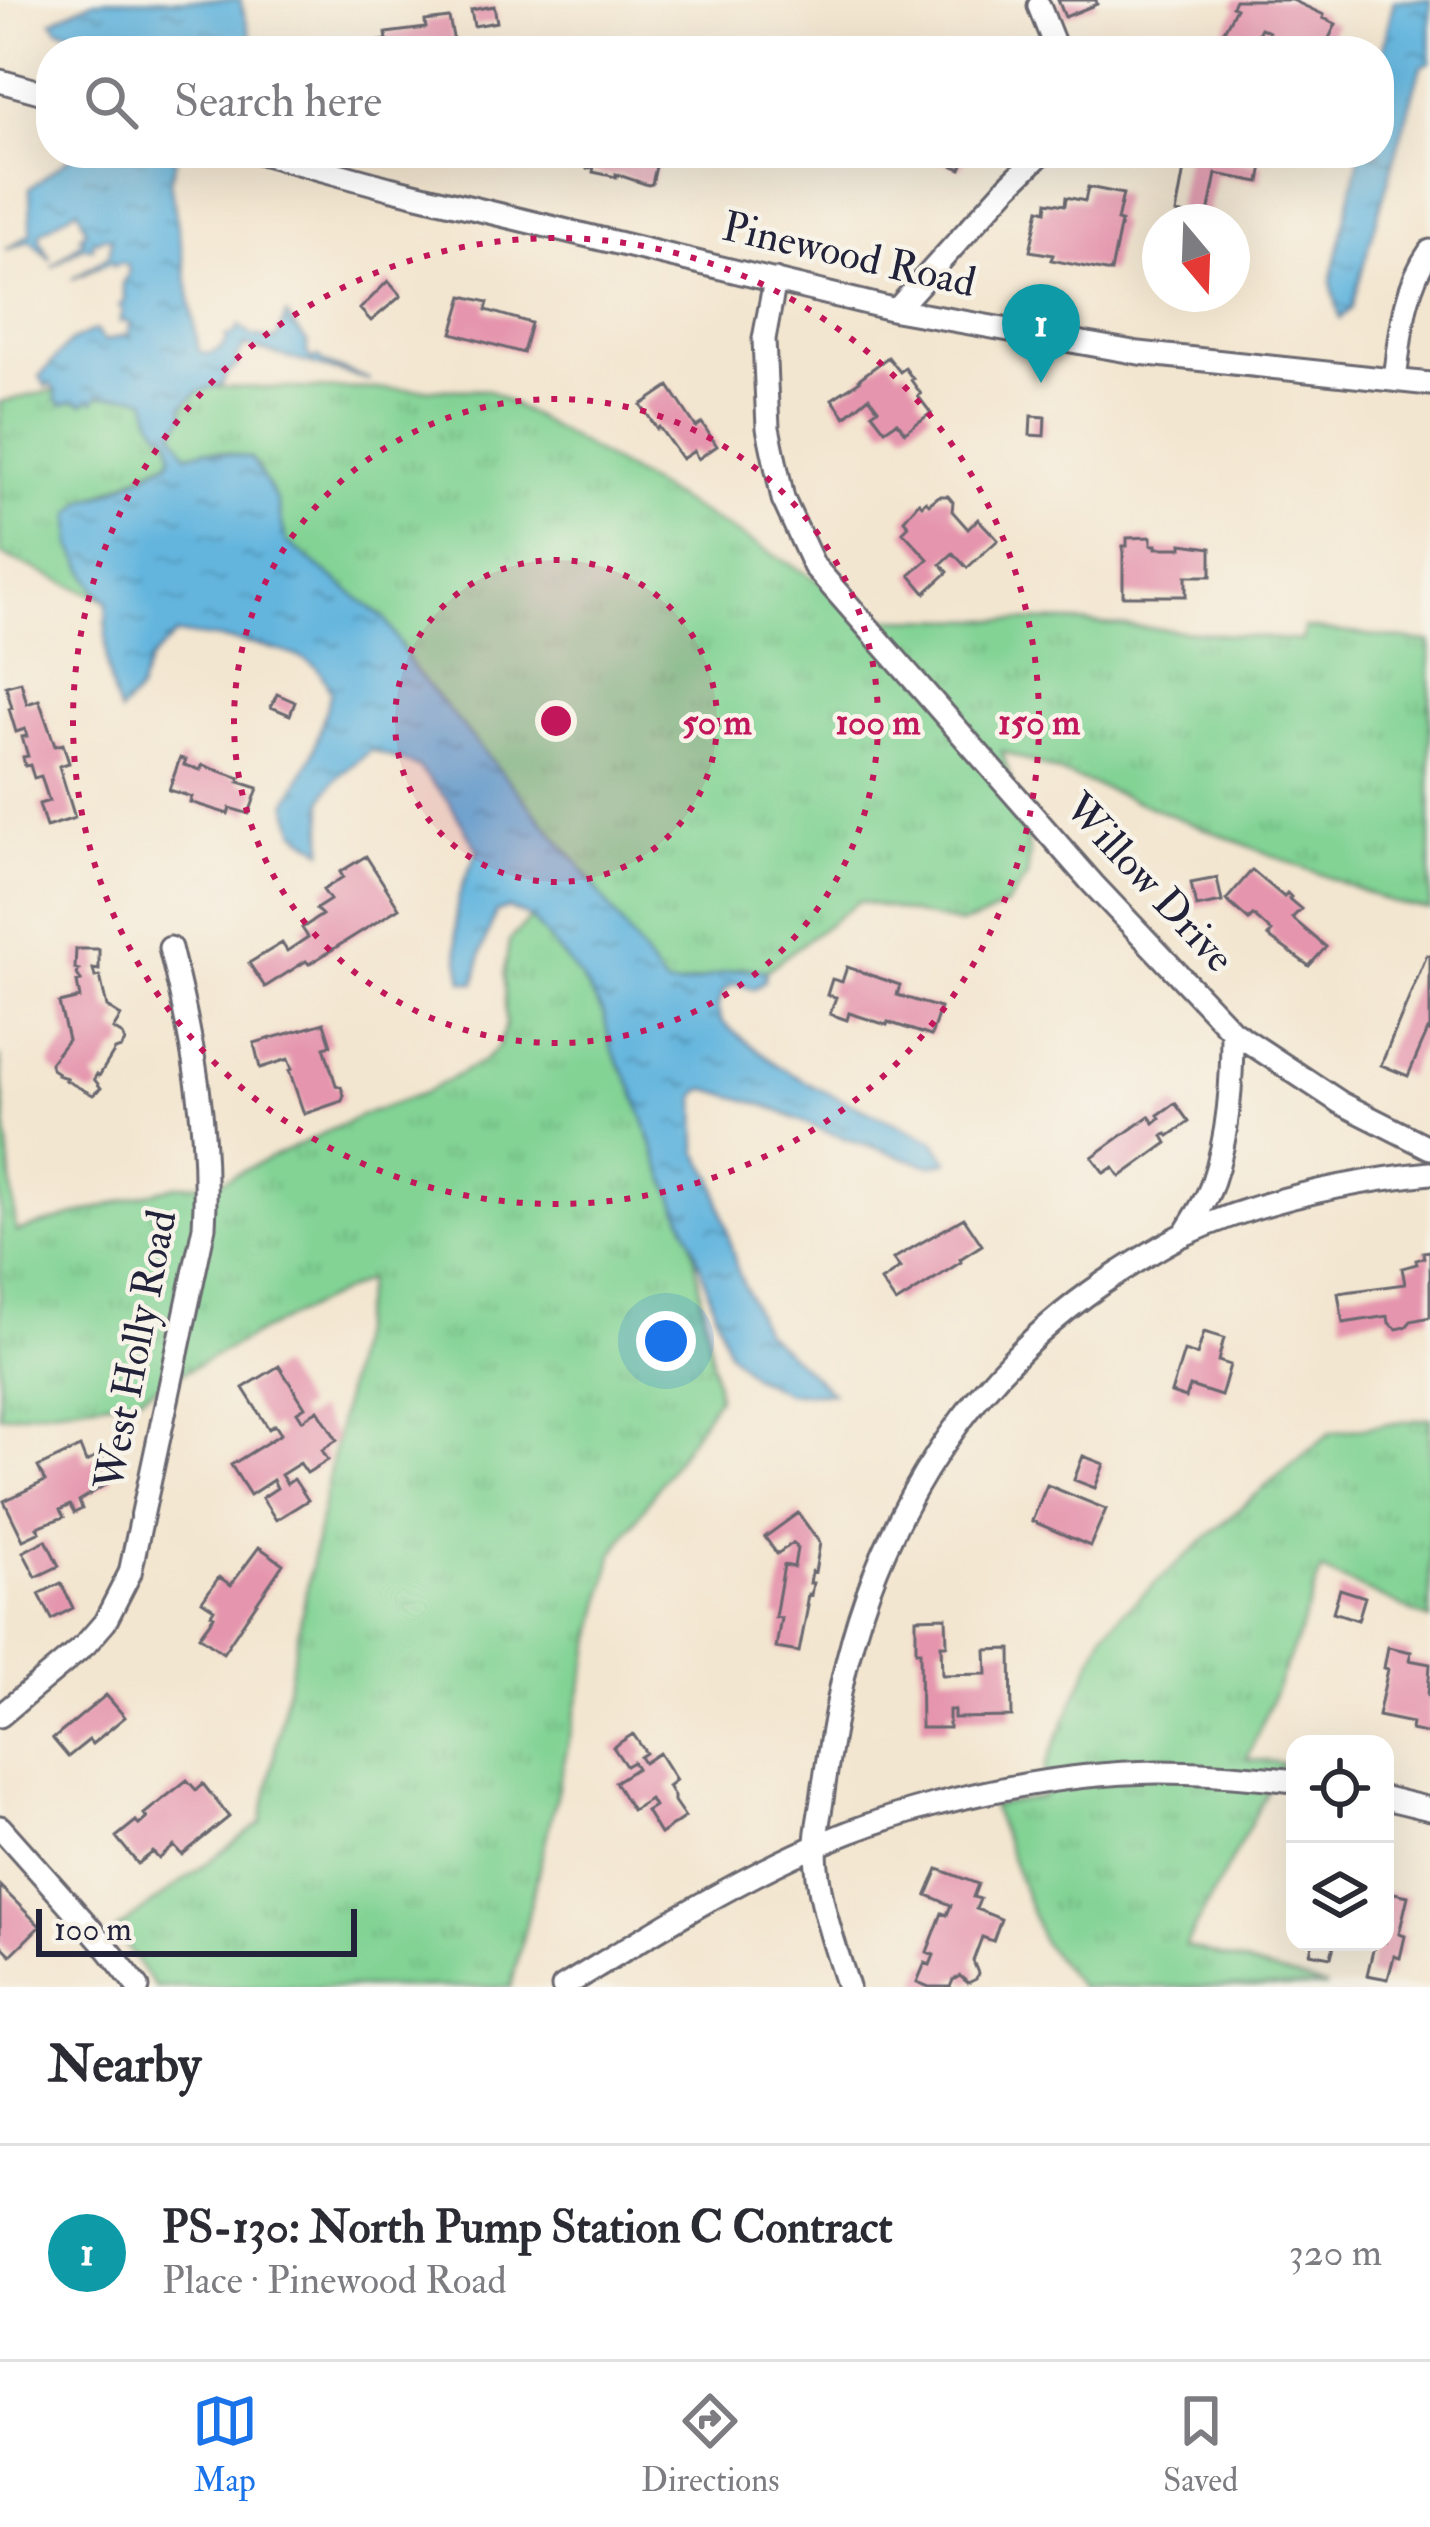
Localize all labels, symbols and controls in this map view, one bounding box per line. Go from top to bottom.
search box [36,36,1394,168]
icon: search [78,69,144,135]
text: Search here [174,74,382,130]
street label: Pinewood Road [717,201,981,309]
north arrow [1142,204,1250,312]
pin: 1 [1002,284,1080,383]
centre of rings [535,700,577,742]
text: 50 m [682,700,752,745]
text: 100 m [835,700,921,745]
text: 150 m [998,700,1080,745]
street label: Willow Drive [1052,782,1245,983]
street label: West Holly Road [83,1205,189,1495]
your location [636,1311,696,1371]
map controls [1286,1735,1394,1951]
button: locate [1286,1735,1394,1843]
button: layers [1286,1843,1394,1951]
scale bar [36,1903,357,1956]
text: 100 m [54,1909,132,1950]
text: Nearby [48,2033,201,2097]
text: PS-130: North Pump Station C Contract [162,2200,893,2256]
text: 1 [80,2228,94,2277]
text: 320 m [1289,2228,1382,2277]
text: Place · Pinewood Road [162,2256,507,2305]
tab: Map [192,2388,258,2501]
tab: Directions [641,2388,780,2501]
tab: Saved [1163,2388,1238,2501]

